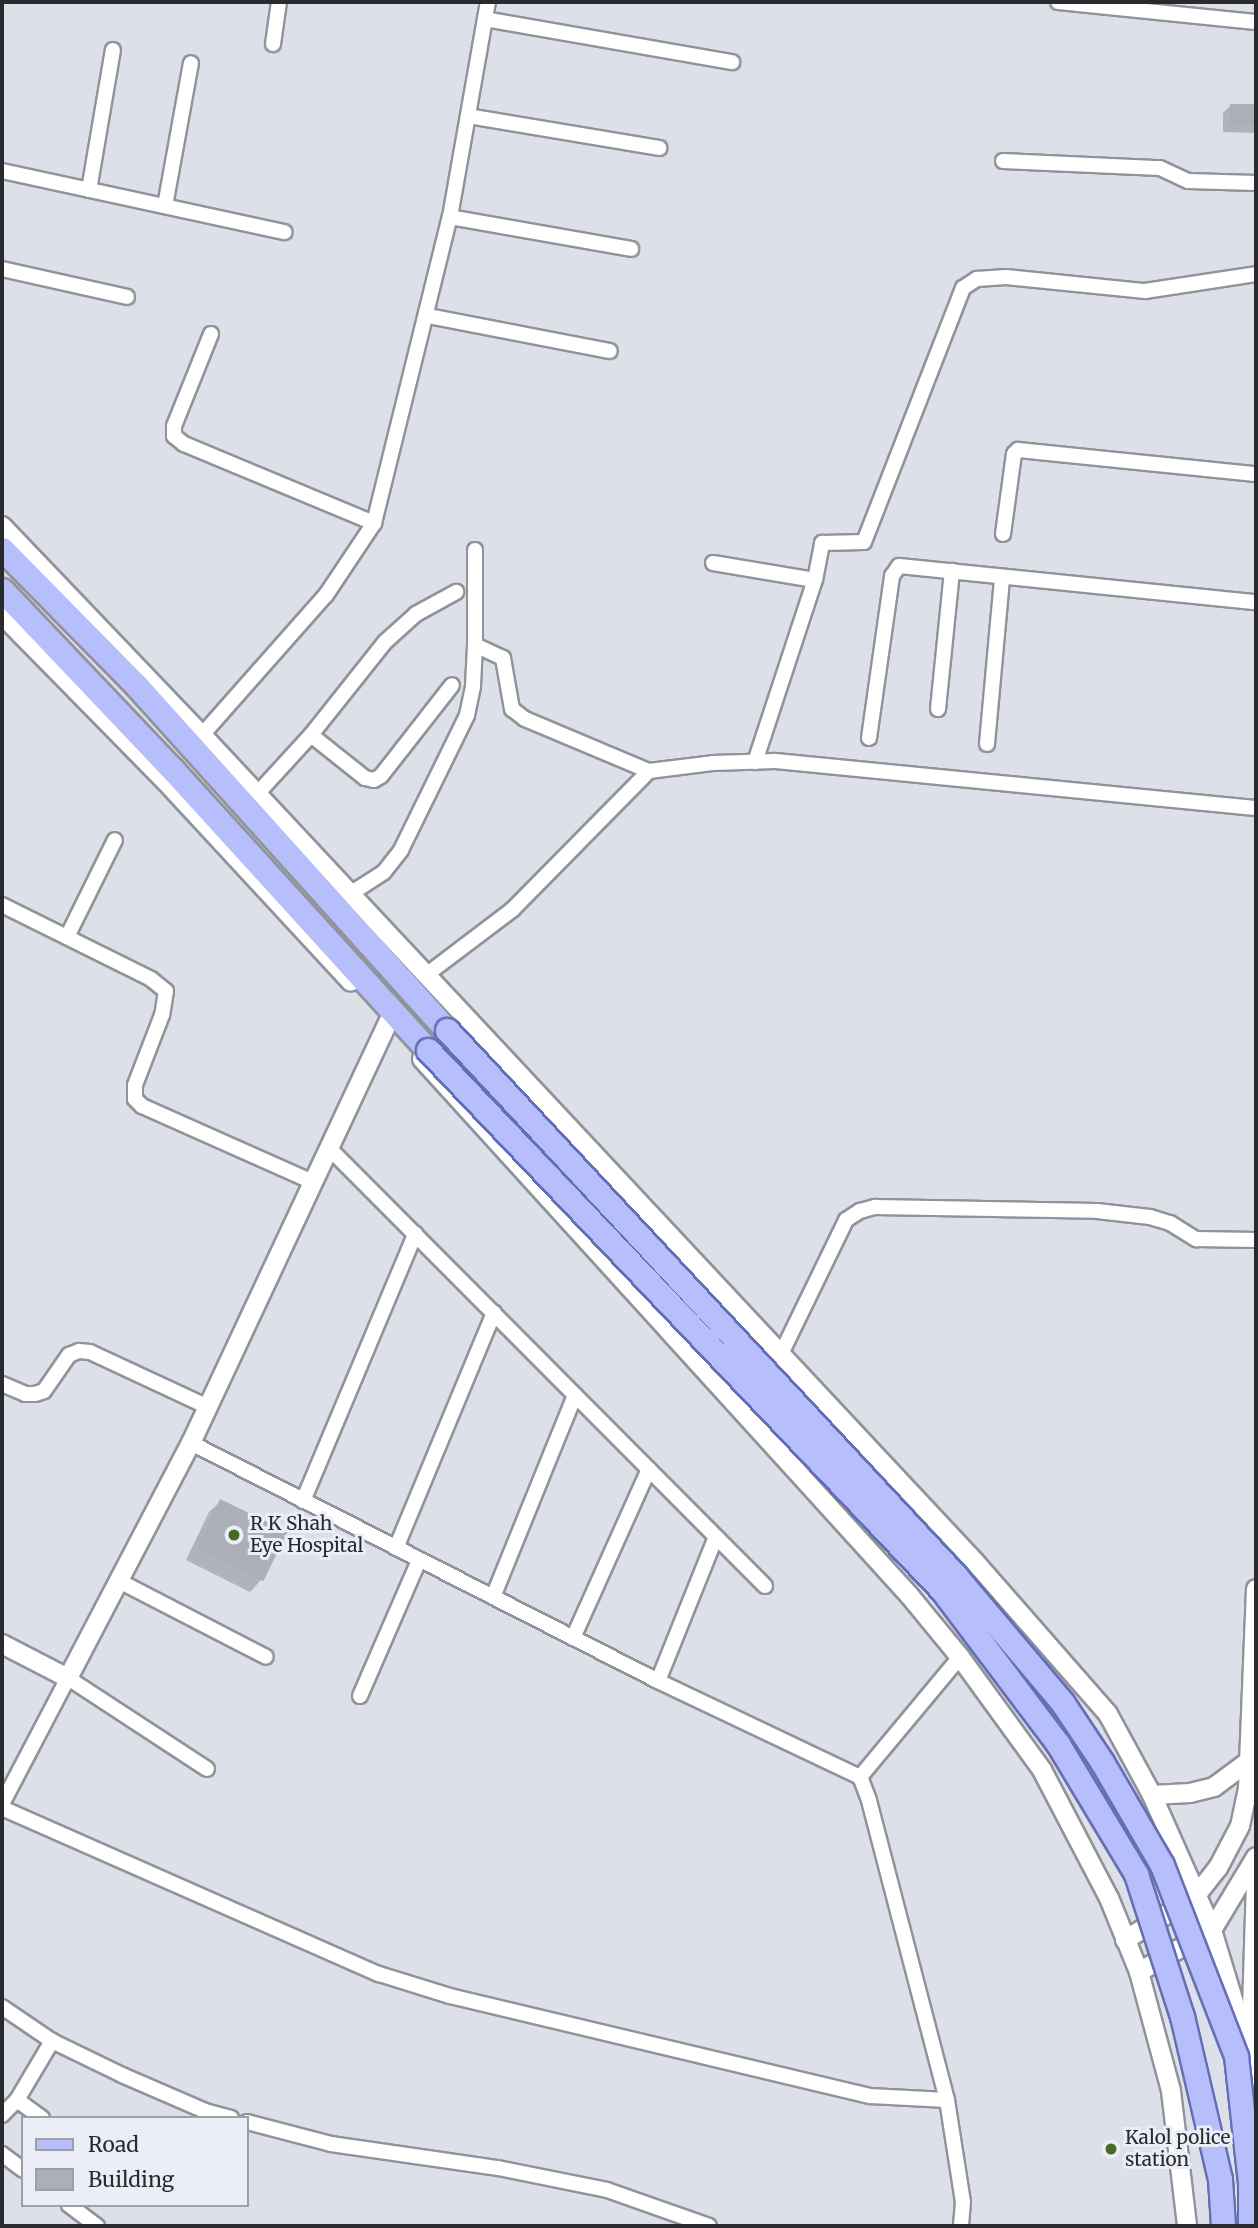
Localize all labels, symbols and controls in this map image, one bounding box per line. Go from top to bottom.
place label: R K Shah Eye Hospital [250,1513,363,1557]
marker: R K Shah Eye Hospital [224,1525,244,1545]
legend [21,2116,248,2207]
place label: Kalol police station [1125,2127,1231,2171]
text: Road [88,2131,139,2158]
marker: Kalol police station [1103,2141,1119,2157]
text: Building [88,2166,174,2193]

